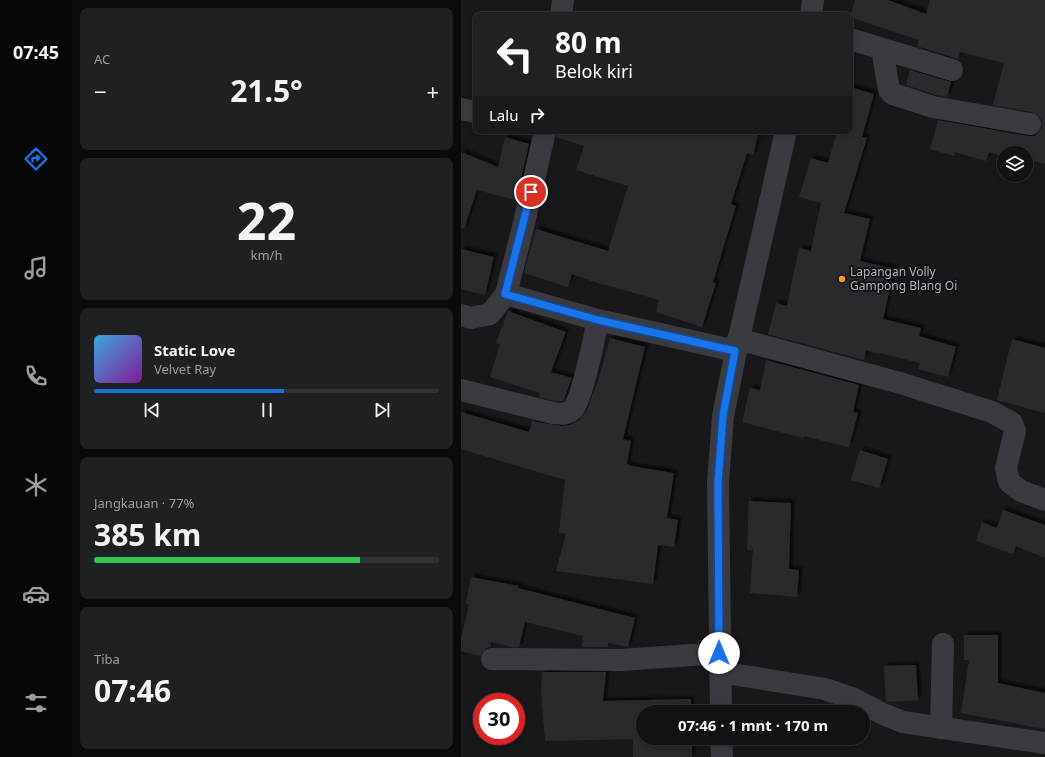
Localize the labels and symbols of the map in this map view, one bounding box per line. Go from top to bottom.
pin [514,175,548,209]
place label: Lapangan Volly Gampong Blang Oi [850,263,957,294]
marker: Lapangan Volly Gampong Blang Oi [837,274,847,284]
position arrow [698,632,740,674]
speed limit sign: 30 [473,693,525,745]

